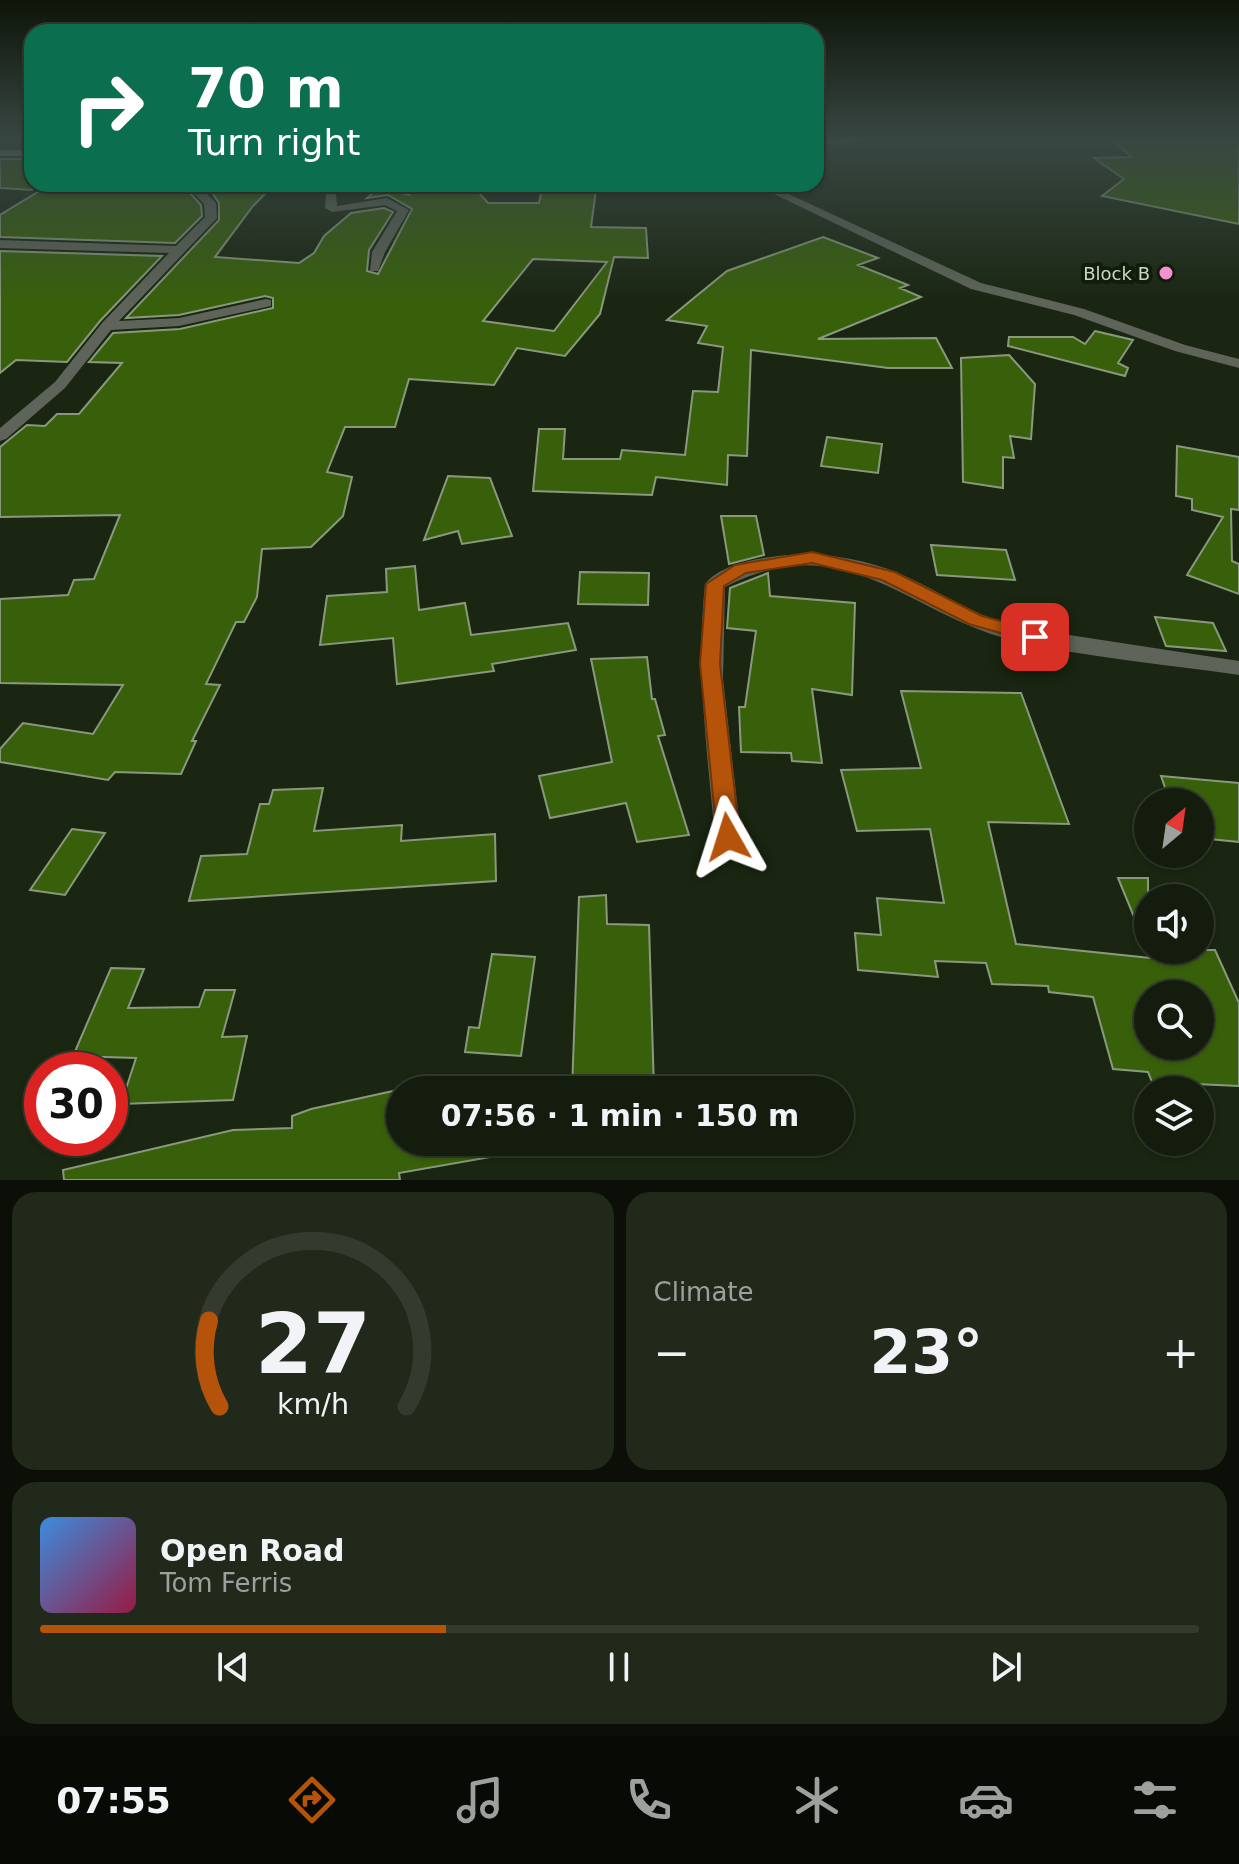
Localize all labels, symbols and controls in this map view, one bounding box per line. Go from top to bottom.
text: 70 m [188,55,344,120]
icon: right [56,56,160,160]
text: Turn right [188,122,360,163]
place label: Block B [1083,263,1150,284]
marker: Block B [1157,264,1175,282]
pin [1001,603,1069,671]
icon: arrive [1013,615,1057,659]
north arrow [1134,788,1214,868]
map controls [1134,788,1214,1156]
position arrow [686,795,770,879]
button: sound [1134,884,1214,964]
button: search [1134,980,1214,1060]
speed limit sign: 30 [24,1052,128,1156]
button: layers [1134,1076,1214,1156]
text: 07:56 · 1 min · 150 m [441,1098,799,1133]
text: Climate [654,1277,754,1307]
text: 27 [255,1296,371,1393]
text: 23° [870,1317,983,1387]
text: − [654,1327,690,1378]
text: + [1162,1327,1199,1378]
text: km/h [277,1387,349,1421]
text: Open Road [160,1533,345,1568]
text: Tom Ferris [160,1568,292,1598]
icon: previous [211,1645,255,1689]
icon: pause [597,1645,641,1689]
icon: next [984,1645,1028,1689]
icon: directions [284,1772,340,1828]
icon: music [452,1772,508,1828]
icon: phone [621,1772,677,1828]
icon: climate [789,1772,845,1828]
icon: car [958,1772,1014,1828]
icon: filters [1127,1772,1183,1828]
text: 07:55 [56,1780,171,1821]

